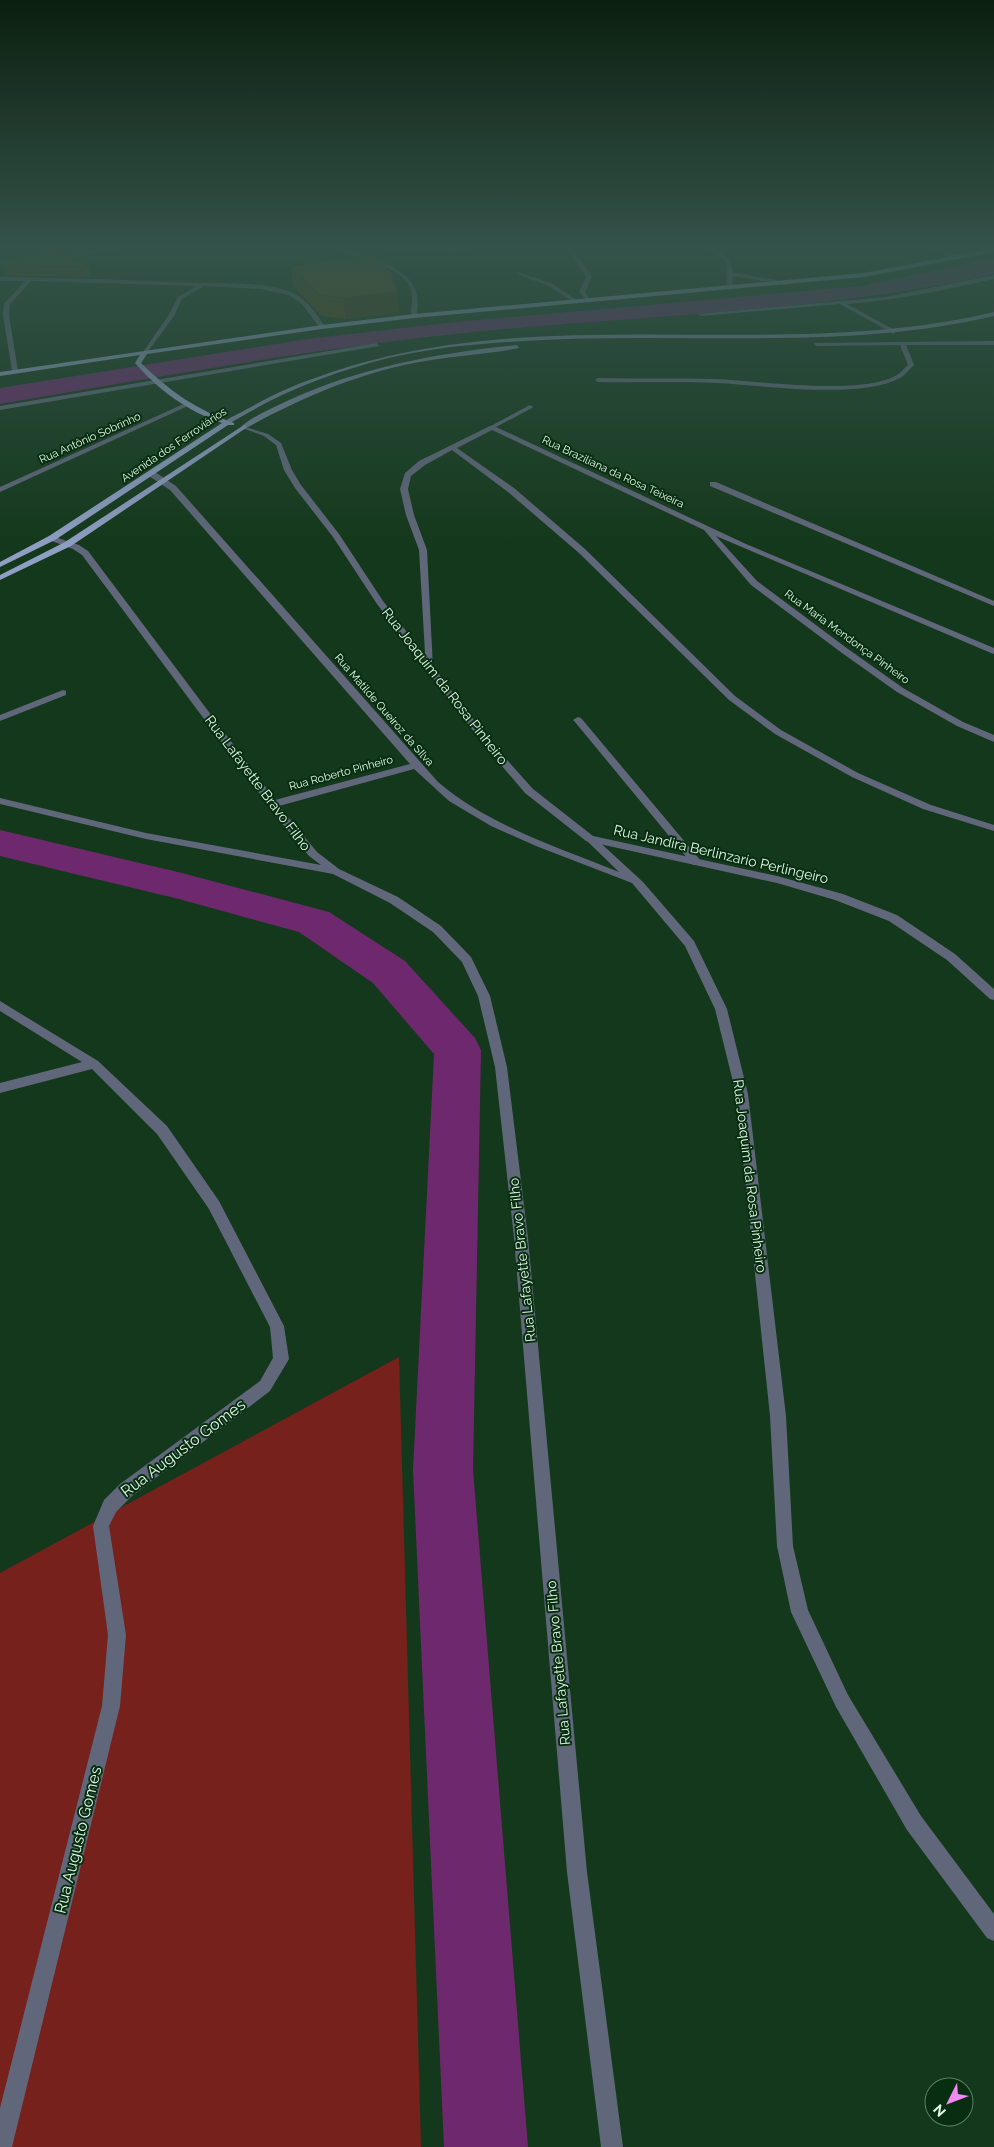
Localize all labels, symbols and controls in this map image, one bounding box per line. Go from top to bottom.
street label: Avenida dos Ferroviários [119,405,229,485]
street label: Rua Antônio Sobrinho [37,410,143,466]
street label: Rua Braziliana da Rosa Teixeira [540,433,686,511]
street label: Rua Maria Mendonça Pinheiro [782,587,912,687]
street label: Rua Joaquim da Rosa Pinheiro [379,604,511,768]
street label: Rua Matilde Queiroz da SIlva [332,651,436,769]
street label: Rua Lafayette Bravo Filho [202,712,314,854]
street label: Rua Roberto Pinheiro [288,753,395,793]
street label: Rua Jandira Berlinzario Perlingeiro [612,821,830,887]
street label: Rua Joaquim da Rosa Pinheiro [730,1078,770,1274]
street label: Rua Lafayette Bravo Filho [505,1177,539,1343]
street label: Rua Augusto Gomes [117,1395,249,1501]
street label: Rua Lafayette Bravo Filho [543,1580,573,1746]
street label: Rua Augusto Gomes [51,1764,106,1916]
north arrow [924,2077,974,2127]
text: N [930,2101,949,2120]

